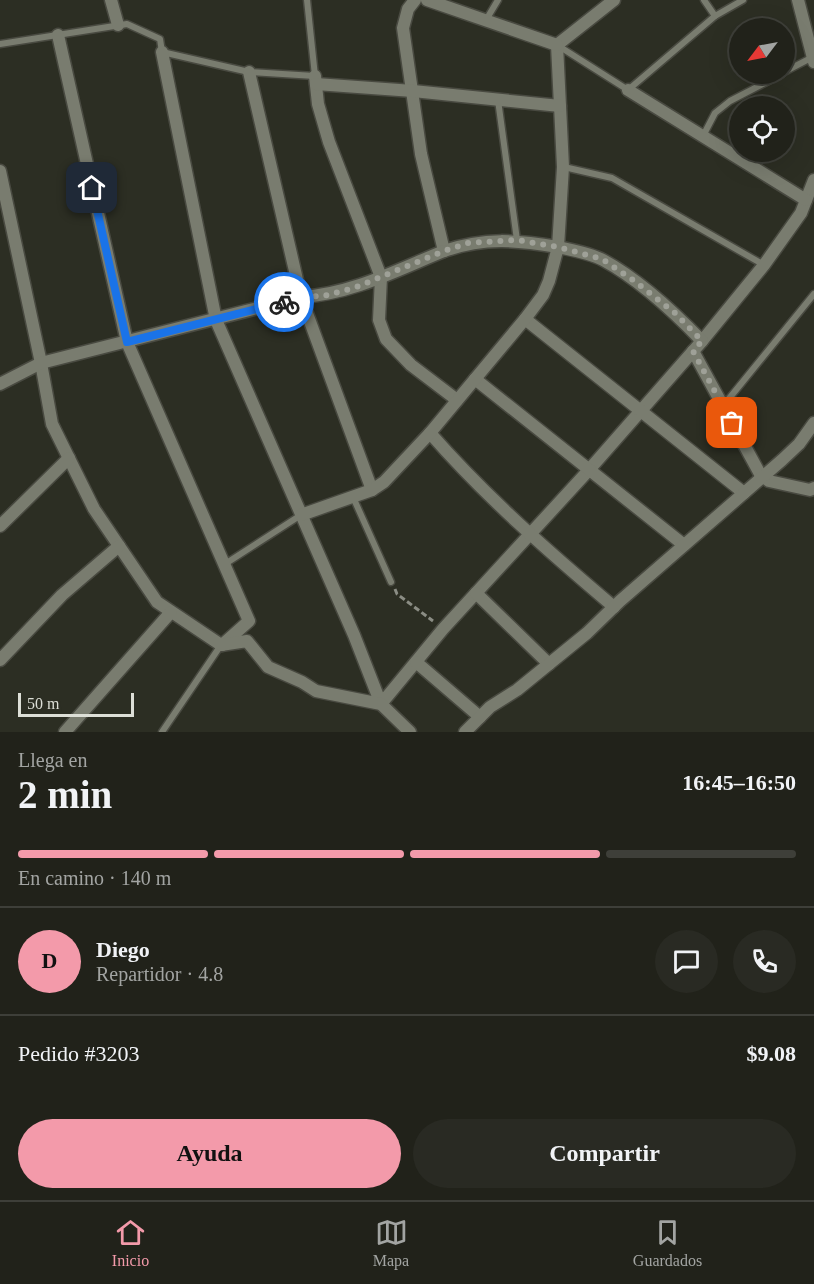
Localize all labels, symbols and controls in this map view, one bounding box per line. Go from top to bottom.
north arrow [729,18,795,84]
map controls [729,18,795,162]
button: locate [729,96,795,162]
pin [66,162,117,213]
icon: home [75,171,108,204]
courier [254,272,314,332]
icon: bike [268,286,301,319]
pin [706,397,757,448]
icon: bag [715,406,748,439]
scale bar [18,690,134,718]
text: 50 m [27,695,59,712]
text: Llega en [18,749,87,771]
text: 16:45–16:50 [682,770,796,795]
text: 2 min [18,773,112,816]
text: En camino · 140 m [18,867,171,889]
button: chat [655,930,718,993]
button: phone [733,930,796,993]
text: Diego [96,937,150,962]
text: D [42,948,57,973]
text: Repartidor · 4.8 [96,963,223,985]
text: Pedido #3203 [18,1041,140,1066]
text: $9.08 [747,1041,796,1066]
button: Ayuda [18,1119,401,1188]
button: Compartir [413,1119,796,1188]
tab: Inicio [112,1216,149,1270]
tab: Mapa [373,1216,409,1270]
tab: Guardados [633,1216,702,1270]

